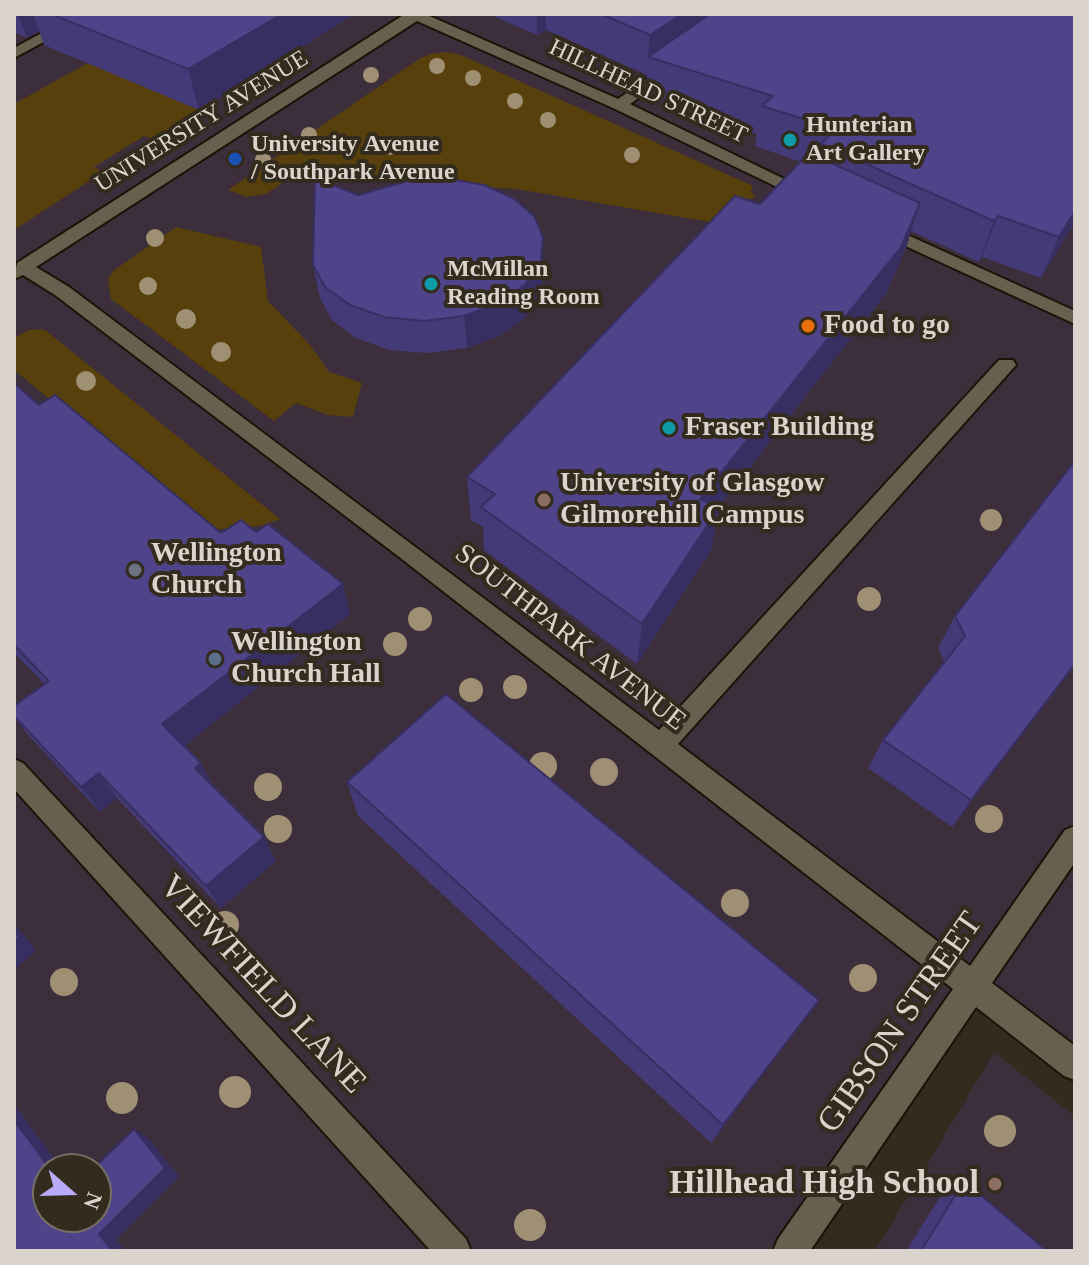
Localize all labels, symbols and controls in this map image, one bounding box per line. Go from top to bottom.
street label: HILLHEAD STREET [544,33,752,151]
street label: UNIVERSITY AVENUE [90,45,314,199]
place label: Hunterian Art Gallery [806,112,925,168]
place label: University Avenue / Southpark Avenue [251,131,455,187]
marker: Hunterian Art Gallery [781,131,799,149]
marker: University Avenue / Southpark Avenue [226,150,244,168]
place label: McMillan Reading Room [447,256,600,312]
marker: McMillan Reading Room [422,275,440,293]
place label: Food to go [824,309,950,343]
marker: Food to go [799,317,817,335]
place label: Fraser Building [685,411,874,445]
marker: Fraser Building [660,419,678,437]
place label: University of Glasgow Gilmorehill Campus [560,467,824,533]
marker: University of Glasgow Gilmorehill Campus [535,491,553,509]
place label: Wellington Church [151,537,282,603]
street label: SOUTHPARK AVENUE [448,537,692,739]
marker: Wellington Church [126,561,144,579]
place label: Wellington Church Hall [231,626,381,692]
marker: Wellington Church Hall [206,650,224,668]
street label: VIEWFIELD LANE [150,867,374,1103]
street label: GIBSON STREET [810,905,992,1141]
north arrow [32,1153,112,1233]
place label: Hillhead High School [669,1164,979,1204]
marker: Hillhead High School [986,1175,1004,1193]
text: N [79,1189,108,1212]

